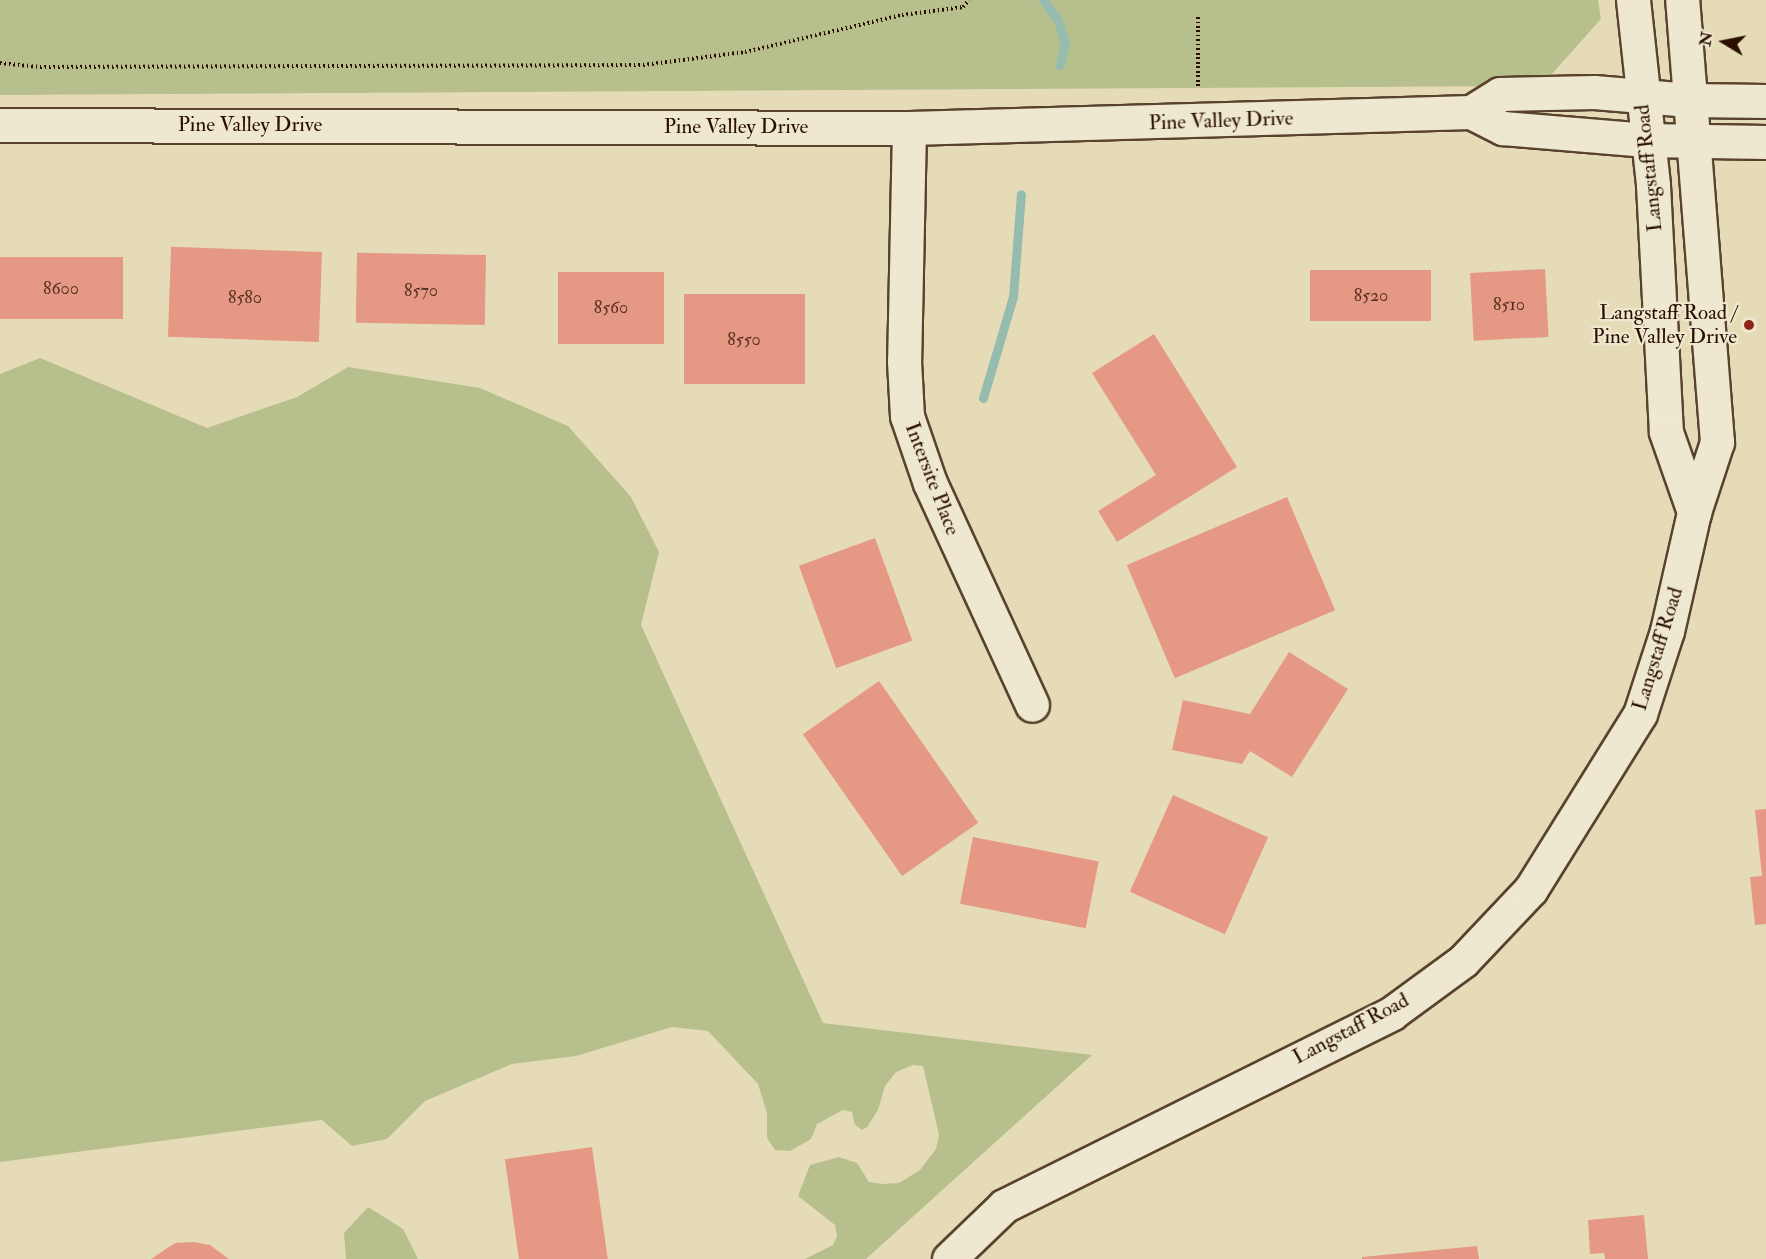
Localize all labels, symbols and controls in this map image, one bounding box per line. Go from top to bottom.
north arrow [1694,12,1754,72]
text: N [1695,30,1717,48]
street label: Langstaff Road [1630,103,1668,233]
street label: Pine Valley Drive [1148,106,1294,136]
street label: Pine Valley Drive [178,112,322,138]
street label: Pine Valley Drive [664,114,808,140]
house number: 8600 [43,278,79,300]
house number: 8570 [404,280,438,302]
house number: 8520 [1354,285,1388,307]
house number: 8580 [228,287,262,309]
house number: 8510 [1493,294,1525,316]
house number: 8560 [594,297,628,319]
place label: Langstaff Road / Pine Valley Drive [1592,300,1737,350]
marker: Langstaff Road / Pine Valley Drive [1742,318,1756,332]
house number: 8550 [727,329,761,351]
street label: Intersite Place [899,419,965,539]
street label: Langstaff Road [1627,584,1689,714]
street label: Langstaff Road [1289,988,1413,1070]

